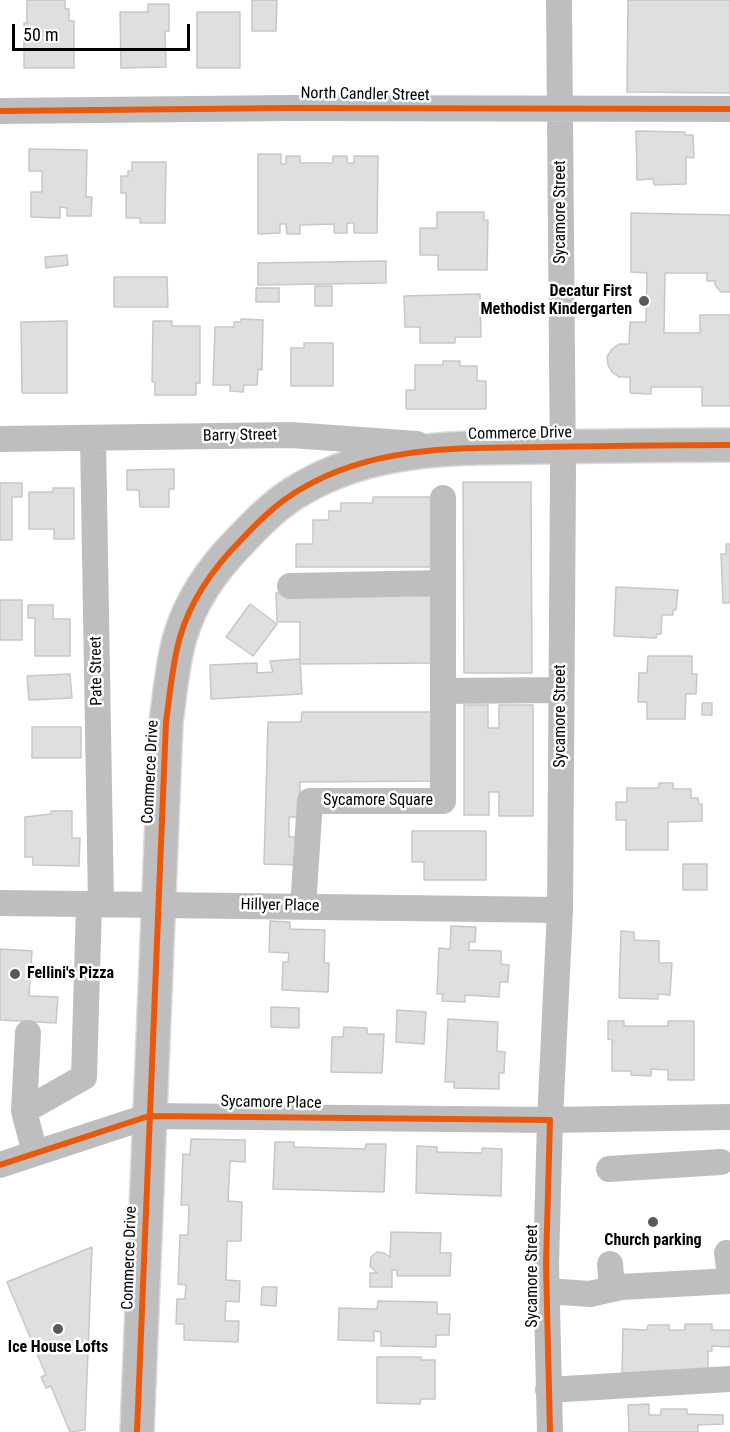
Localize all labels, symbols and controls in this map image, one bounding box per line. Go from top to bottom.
scale bar [15,12,194,50]
text: 50 m [23,24,58,45]
street label: North Candler Street [300,84,430,106]
street label: Sycamore Street [551,160,571,264]
place label: Decatur First Methodist Kindergarten [480,282,632,320]
marker: Decatur First Methodist Kindergarten [637,294,651,308]
street label: Commerce Drive [468,423,572,445]
street label: Barry Street [203,426,277,446]
street label: Pate Street [87,636,107,706]
street label: Sycamore Street [551,664,571,768]
street label: Commerce Drive [139,720,163,824]
street label: Sycamore Square [323,791,433,811]
street label: Hillyer Place [241,896,319,916]
place label: Fellini's Pizza [27,964,114,984]
marker: Fellini's Pizza [8,967,22,981]
street label: Sycamore Place [220,1093,322,1113]
street label: Commerce Drive [119,1206,141,1310]
marker: Church parking [646,1215,660,1229]
street label: Sycamore Street [523,1224,543,1328]
place label: Church parking [604,1231,702,1251]
marker: Ice House Lofts [51,1322,65,1336]
place label: Ice House Lofts [8,1338,108,1358]

